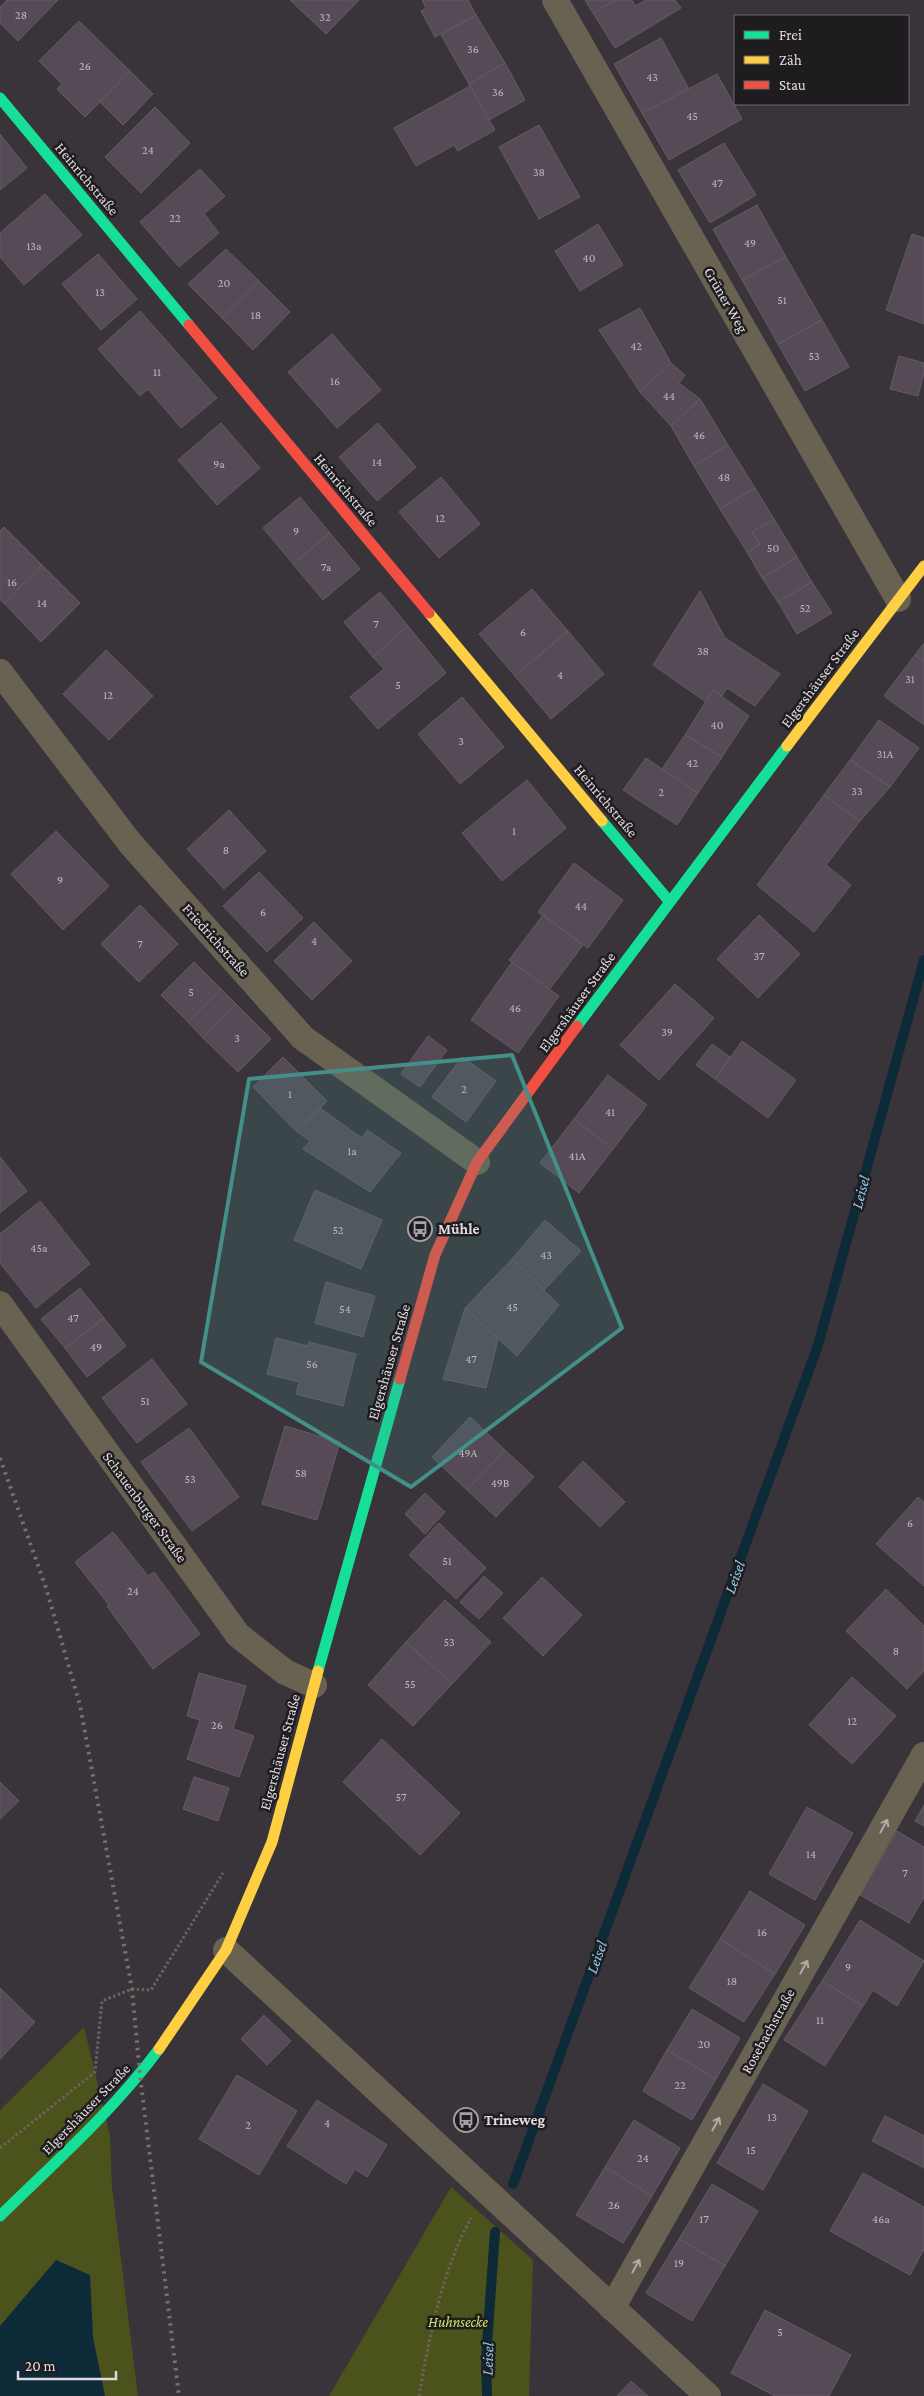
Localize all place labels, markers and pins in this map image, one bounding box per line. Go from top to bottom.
bus stop icon: Mühle [407,1216,433,1242]
place label: Mühle [438,1221,480,1237]
bus stop icon: Trineweg [453,2107,479,2133]
place label: Trineweg [484,2112,545,2128]

